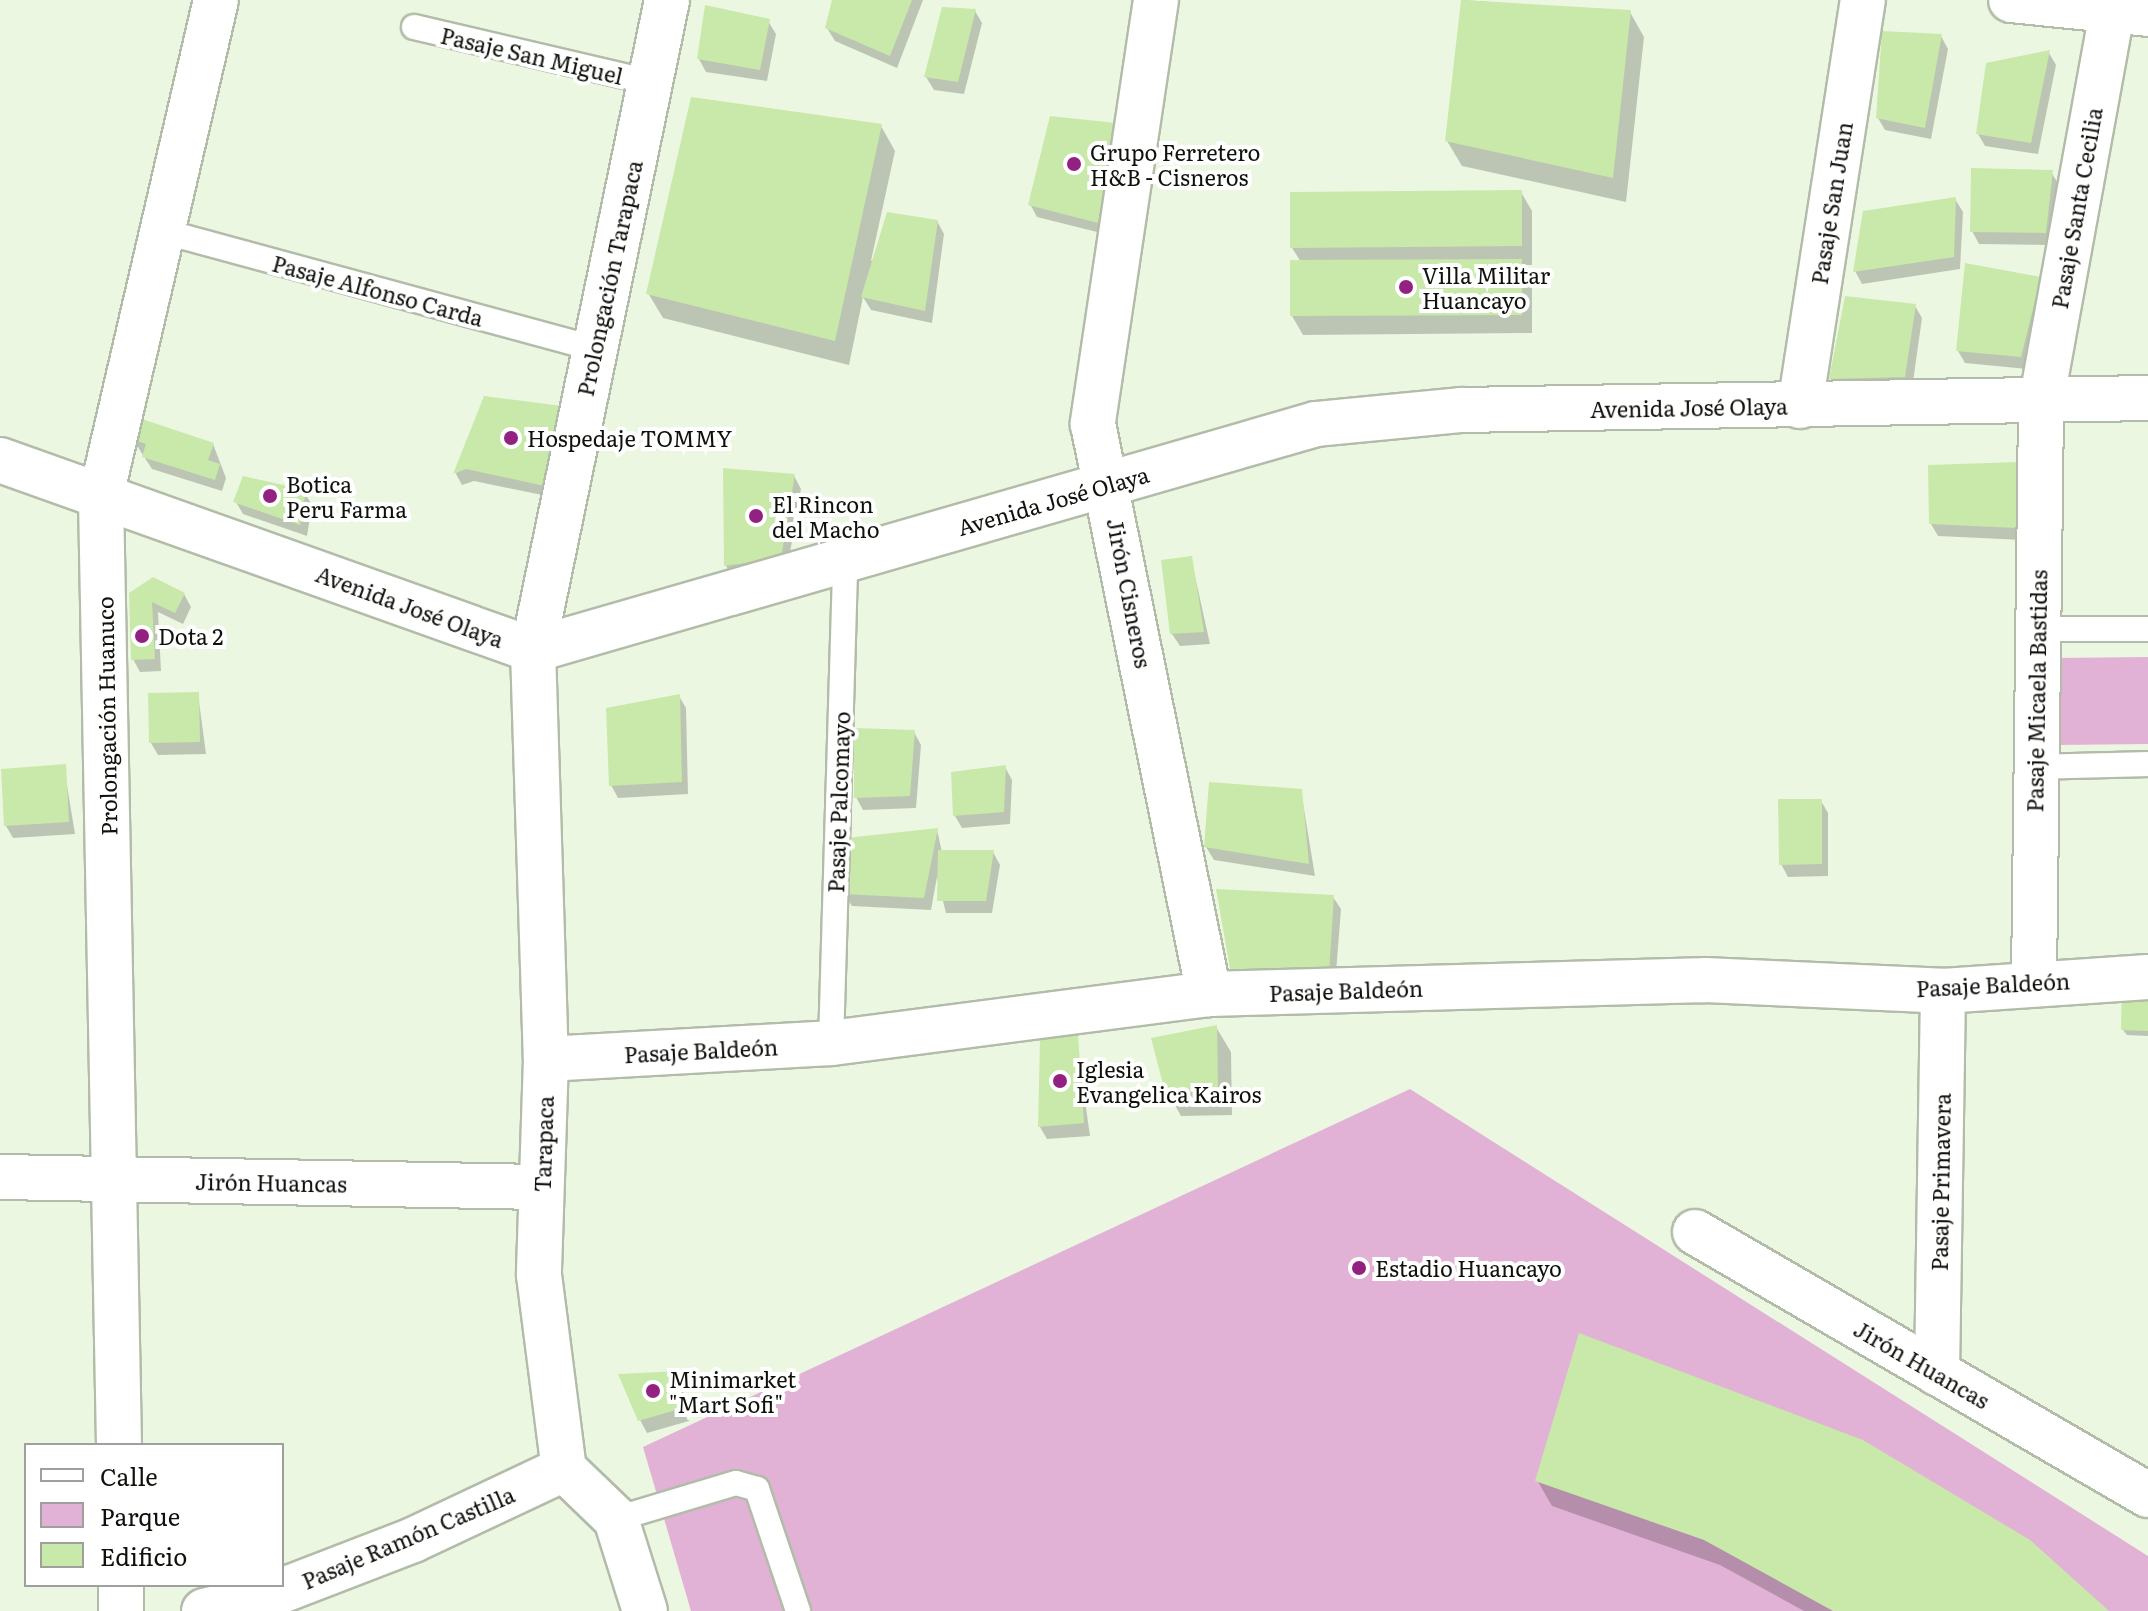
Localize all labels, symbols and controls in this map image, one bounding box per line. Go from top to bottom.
street label: Pasaje San Miguel [438,21,626,89]
street label: Pasaje Santa Cecilia [2045,105,2107,311]
street label: Pasaje San Juan [1805,120,1857,286]
place label: Grupo Ferretero H&B - Cisneros [1090,138,1260,190]
marker: Grupo Ferretero H&B - Cisneros [1065,155,1083,173]
street label: Prolongación Tarapaca [571,158,647,398]
street label: Pasaje Alfonso Carda [270,249,486,331]
place label: Villa Militar Huancayo [1422,261,1550,312]
marker: Villa Militar Huancayo [1397,278,1415,296]
street label: Avenida José Olaya [1590,392,1788,422]
place label: Hospedaje TOMMY [527,425,732,451]
marker: Hospedaje TOMMY [502,429,520,447]
street label: Avenida José Olaya [954,460,1152,540]
place label: Botica Peru Farma [286,470,407,522]
marker: Botica Peru Farma [261,487,279,505]
place label: El Rincon del Macho [772,490,880,542]
marker: El Rincon del Macho [747,507,765,525]
street label: Jirón Cisneros [1103,516,1157,670]
street label: Avenida José Olaya [313,560,507,652]
street label: Pasaje Micaela Bastidas [2021,569,2051,813]
street label: Prolongación Huanuco [91,596,121,836]
place label: Dota 2 [158,623,223,649]
marker: Dota 2 [133,627,151,645]
street label: Pasaje Palcomayo [822,711,854,893]
street label: Pasaje Baldeón [1915,967,2071,1001]
street label: Pasaje Baldeón [1268,974,1424,1006]
street label: Pasaje Baldeón [623,1033,779,1067]
place label: Iglesia Evangelica Kairos [1076,1055,1261,1106]
marker: Iglesia Evangelica Kairos [1051,1072,1069,1090]
street label: Pasaje Primavera [1925,1093,1955,1271]
street label: Tarapaca [528,1095,558,1193]
street label: Jirón Huancas [195,1167,347,1197]
place label: Estadio Huancayo [1375,1255,1562,1281]
marker: Estadio Huancayo [1350,1259,1368,1277]
street label: Jirón Huancas [1850,1315,1994,1413]
place label: Minimarket "Mart Sofi" [669,1365,796,1416]
marker: Minimarket "Mart Sofi" [644,1382,662,1400]
legend [24,1443,284,1587]
text: Calle [100,1458,158,1493]
street label: Pasaje Ramón Castilla [298,1480,518,1594]
text: Parque [100,1498,180,1533]
text: Edificio [100,1538,187,1573]

